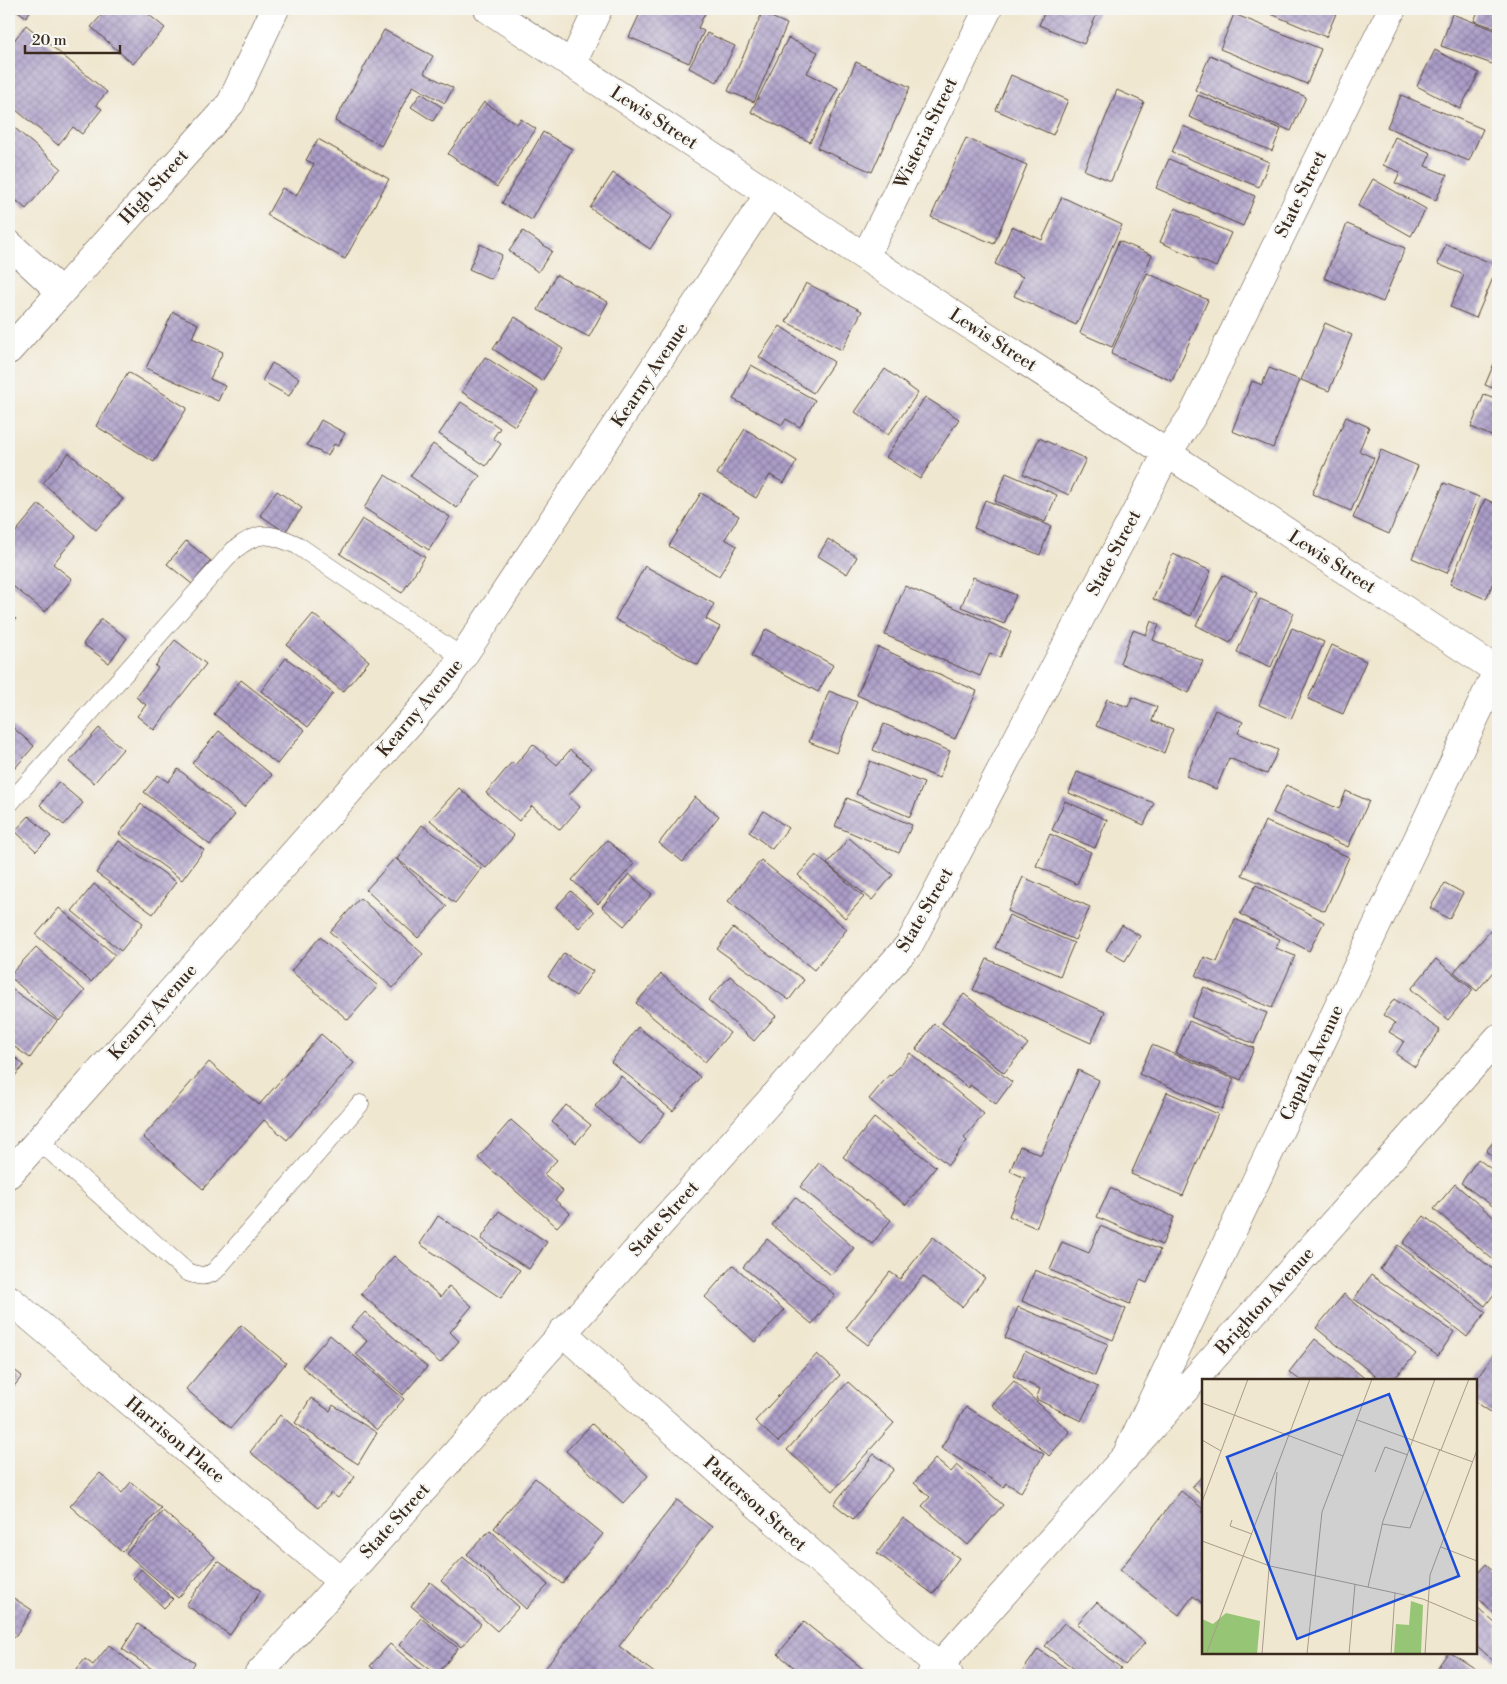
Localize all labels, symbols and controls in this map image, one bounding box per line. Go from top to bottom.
scale bar [25,22,120,54]
text: 20 m [32,31,67,50]
street label: Wisteria Street [889,73,963,193]
street label: Lewis Street [606,81,703,155]
street label: High Street [114,144,194,229]
street label: State Street [1270,146,1332,241]
street label: Lewis Street [945,303,1042,377]
street label: Kearny Avenue [606,318,694,432]
street label: State Street [1082,506,1147,600]
street label: Lewis Street [1284,525,1381,599]
street label: Kearny Avenue [372,654,468,762]
street label: State Street [892,863,959,956]
street label: Kearny Avenue [104,959,202,1065]
street label: Capalta Avenue [1275,1001,1349,1125]
street label: State Street [624,1176,704,1262]
street label: Brighton Avenue [1210,1242,1319,1360]
inset map [1202,1379,1477,1654]
street label: Harrison Place [120,1392,230,1488]
street label: Patterson Street [699,1452,812,1557]
street label: State Street [355,1478,435,1564]

